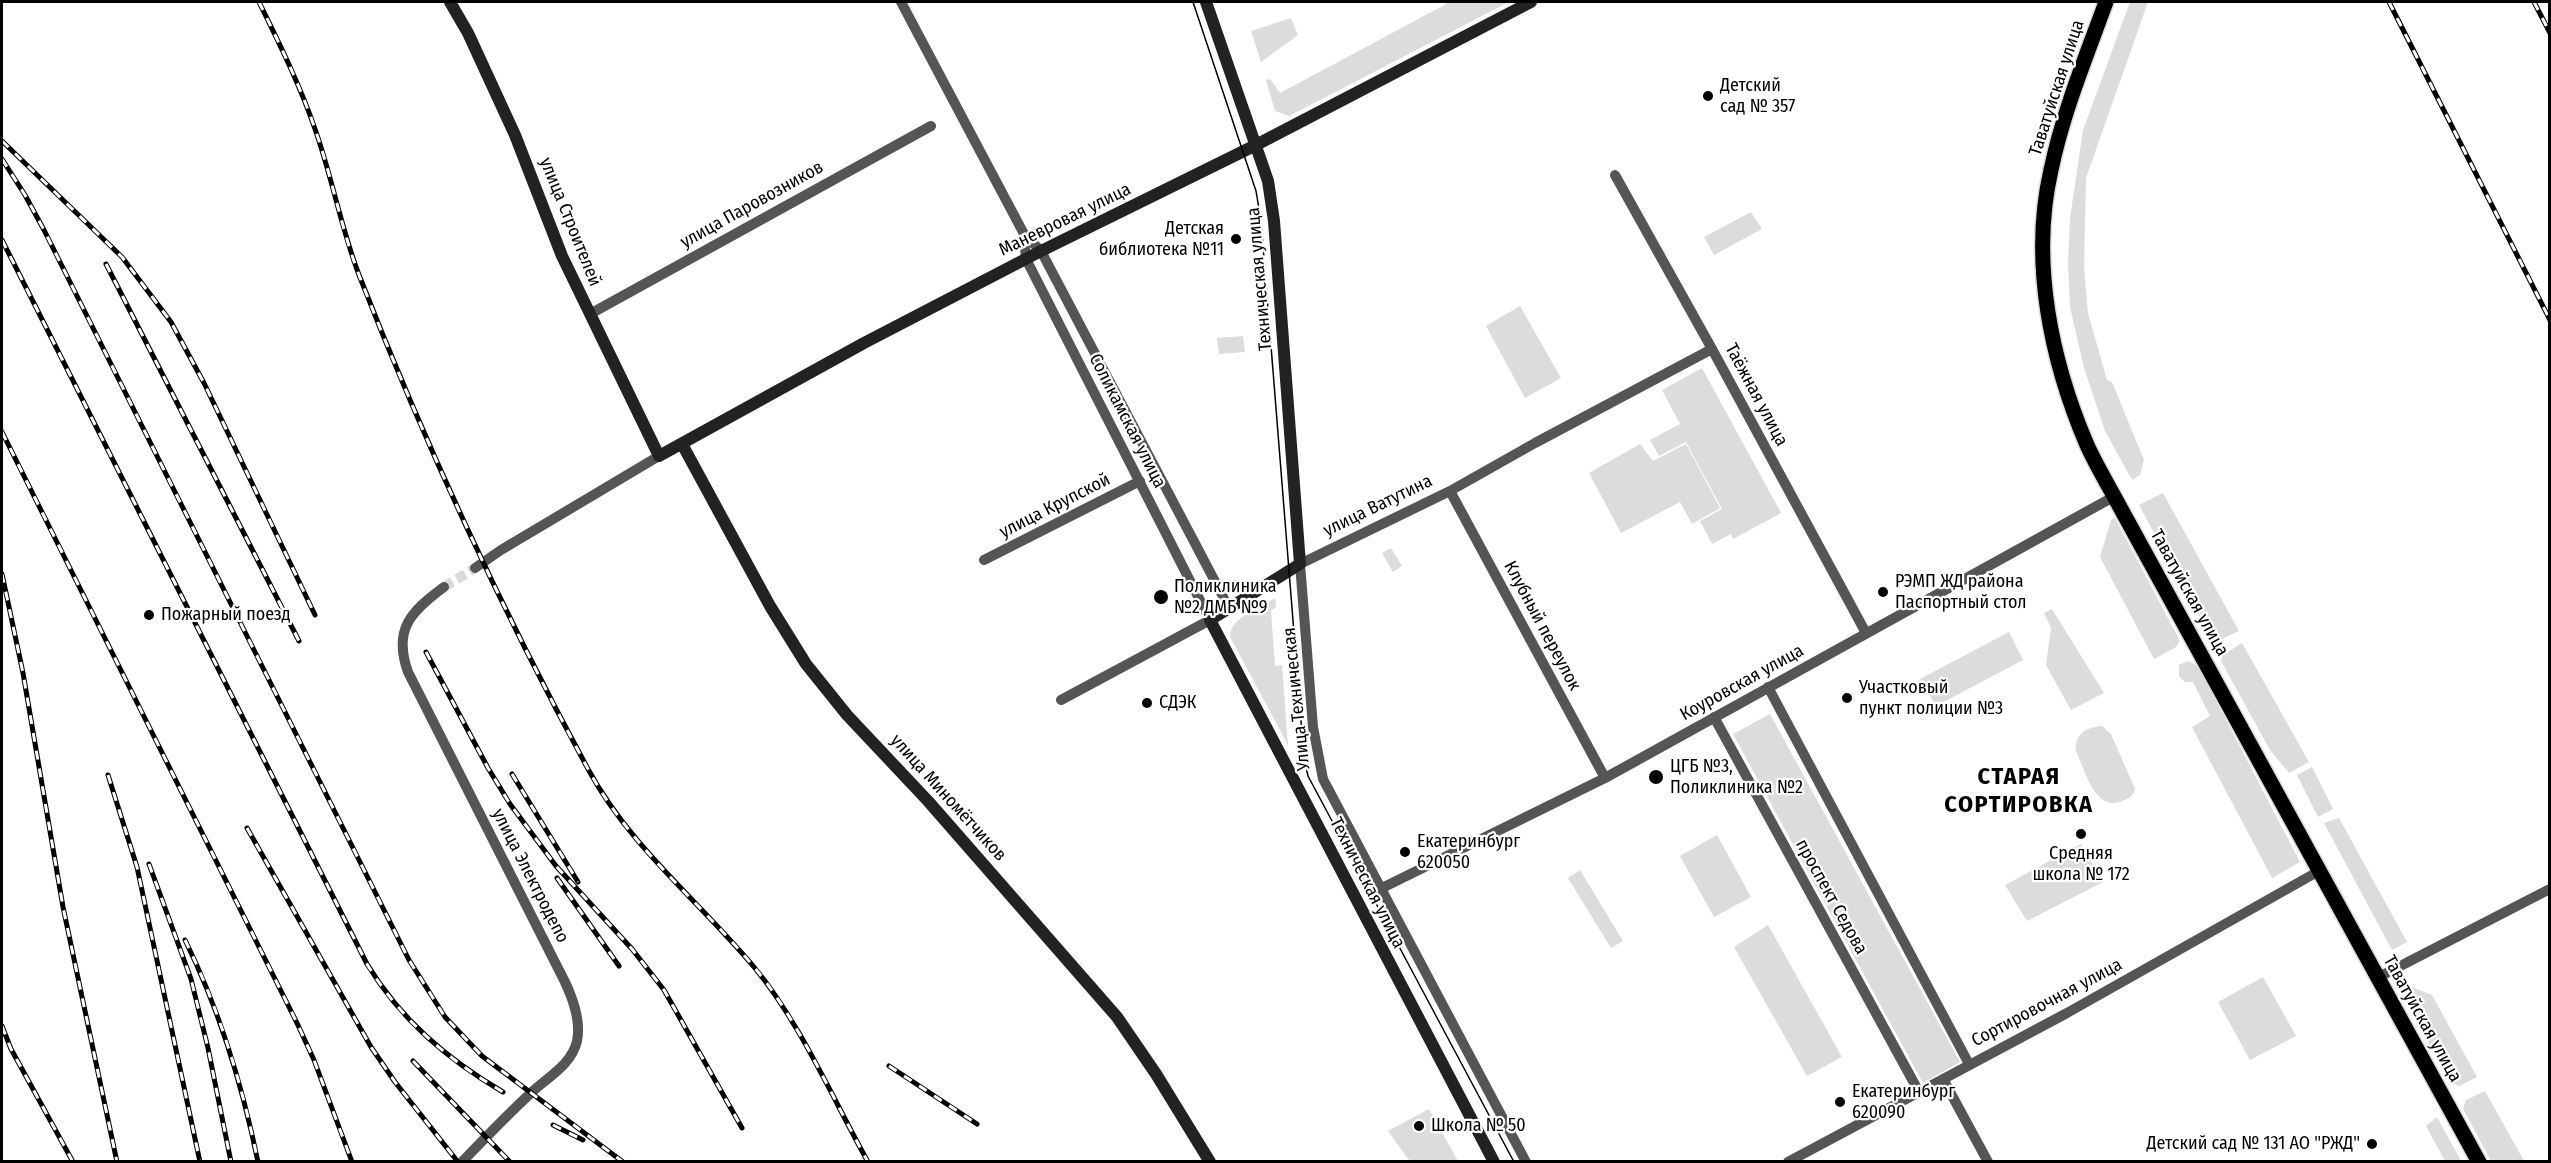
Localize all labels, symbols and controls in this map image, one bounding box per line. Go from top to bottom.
street label: Таватуйская улица [2025,17,2089,159]
place label: Детский сад № 357 [1720,75,1795,118]
marker: Детский сад № 357 [1701,89,1715,103]
street label: улица Строителей [534,154,606,290]
street label: улица Паровозников [677,157,827,253]
street label: Маневровая улица [995,179,1135,261]
street label: Техническая улица [1243,206,1277,352]
place label: Детская библиотека №11 [1099,218,1224,260]
marker: Детская библиотека №11 [1229,232,1243,246]
street label: Таёжная улица [1720,340,1792,450]
street label: Соликамская улица [1084,350,1170,492]
street label: улица Крупской [996,469,1114,543]
street label: улица Ватутина [1320,470,1436,542]
street label: Таватуйская улица [2145,526,2233,660]
street label: Клубный переулок [1499,558,1585,694]
place label: РЭМП ЖД района Паспортный стол [1895,571,2026,614]
place label: Поликлиника №2 ДМБ №9 [1174,576,1277,618]
marker: РЭМП ЖД района Паспортный стол [1876,585,1890,599]
marker: Поликлиника №2 ДМБ №9 [1152,588,1170,606]
place label: Пожарный поезд [161,604,291,626]
marker: Пожарный поезд [142,608,156,622]
street label: Улица Техническая [1279,626,1315,772]
street label: Коуровская улица [1677,640,1807,726]
place label: Участковый пункт полиции №3 [1859,677,2003,720]
marker: Участковый пункт полиции №3 [1840,691,1854,705]
place label: СДЭК [1159,692,1196,714]
marker: СДЭК [1140,696,1154,710]
street label: улица Миномётчиков [885,730,1011,866]
place label: ЦГБ №3, Поликлиника №2 [1670,756,1803,798]
district label: СТАРАЯ СОРТИРОВКА [1944,763,2094,819]
marker: ЦГБ №3, Поликлиника №2 [1647,768,1665,786]
street label: улица Электродепо [487,805,573,947]
street label: Техническая улица [1325,814,1409,952]
marker: Средняя школа № 172 [2074,827,2088,841]
place label: Екатеринбург 620050 [1417,831,1520,874]
street label: проспект Седова [1790,836,1872,958]
place label: Средняя школа № 172 [2032,843,2130,886]
marker: Екатеринбург 620050 [1398,845,1412,859]
street label: Таватуйская улица [2378,952,2466,1086]
street label: Сортировочная улица [1968,954,2126,1052]
place label: Екатеринбург 620090 [1852,1081,1955,1124]
marker: Екатеринбург 620090 [1833,1095,1847,1109]
place label: Школа № 50 [1431,1115,1526,1137]
marker: Школа № 50 [1412,1119,1426,1133]
place label: Детский сад № 131 АО "РЖД" [2146,1133,2360,1155]
marker: Детский сад № 131 АО "РЖД" [2365,1137,2379,1151]

